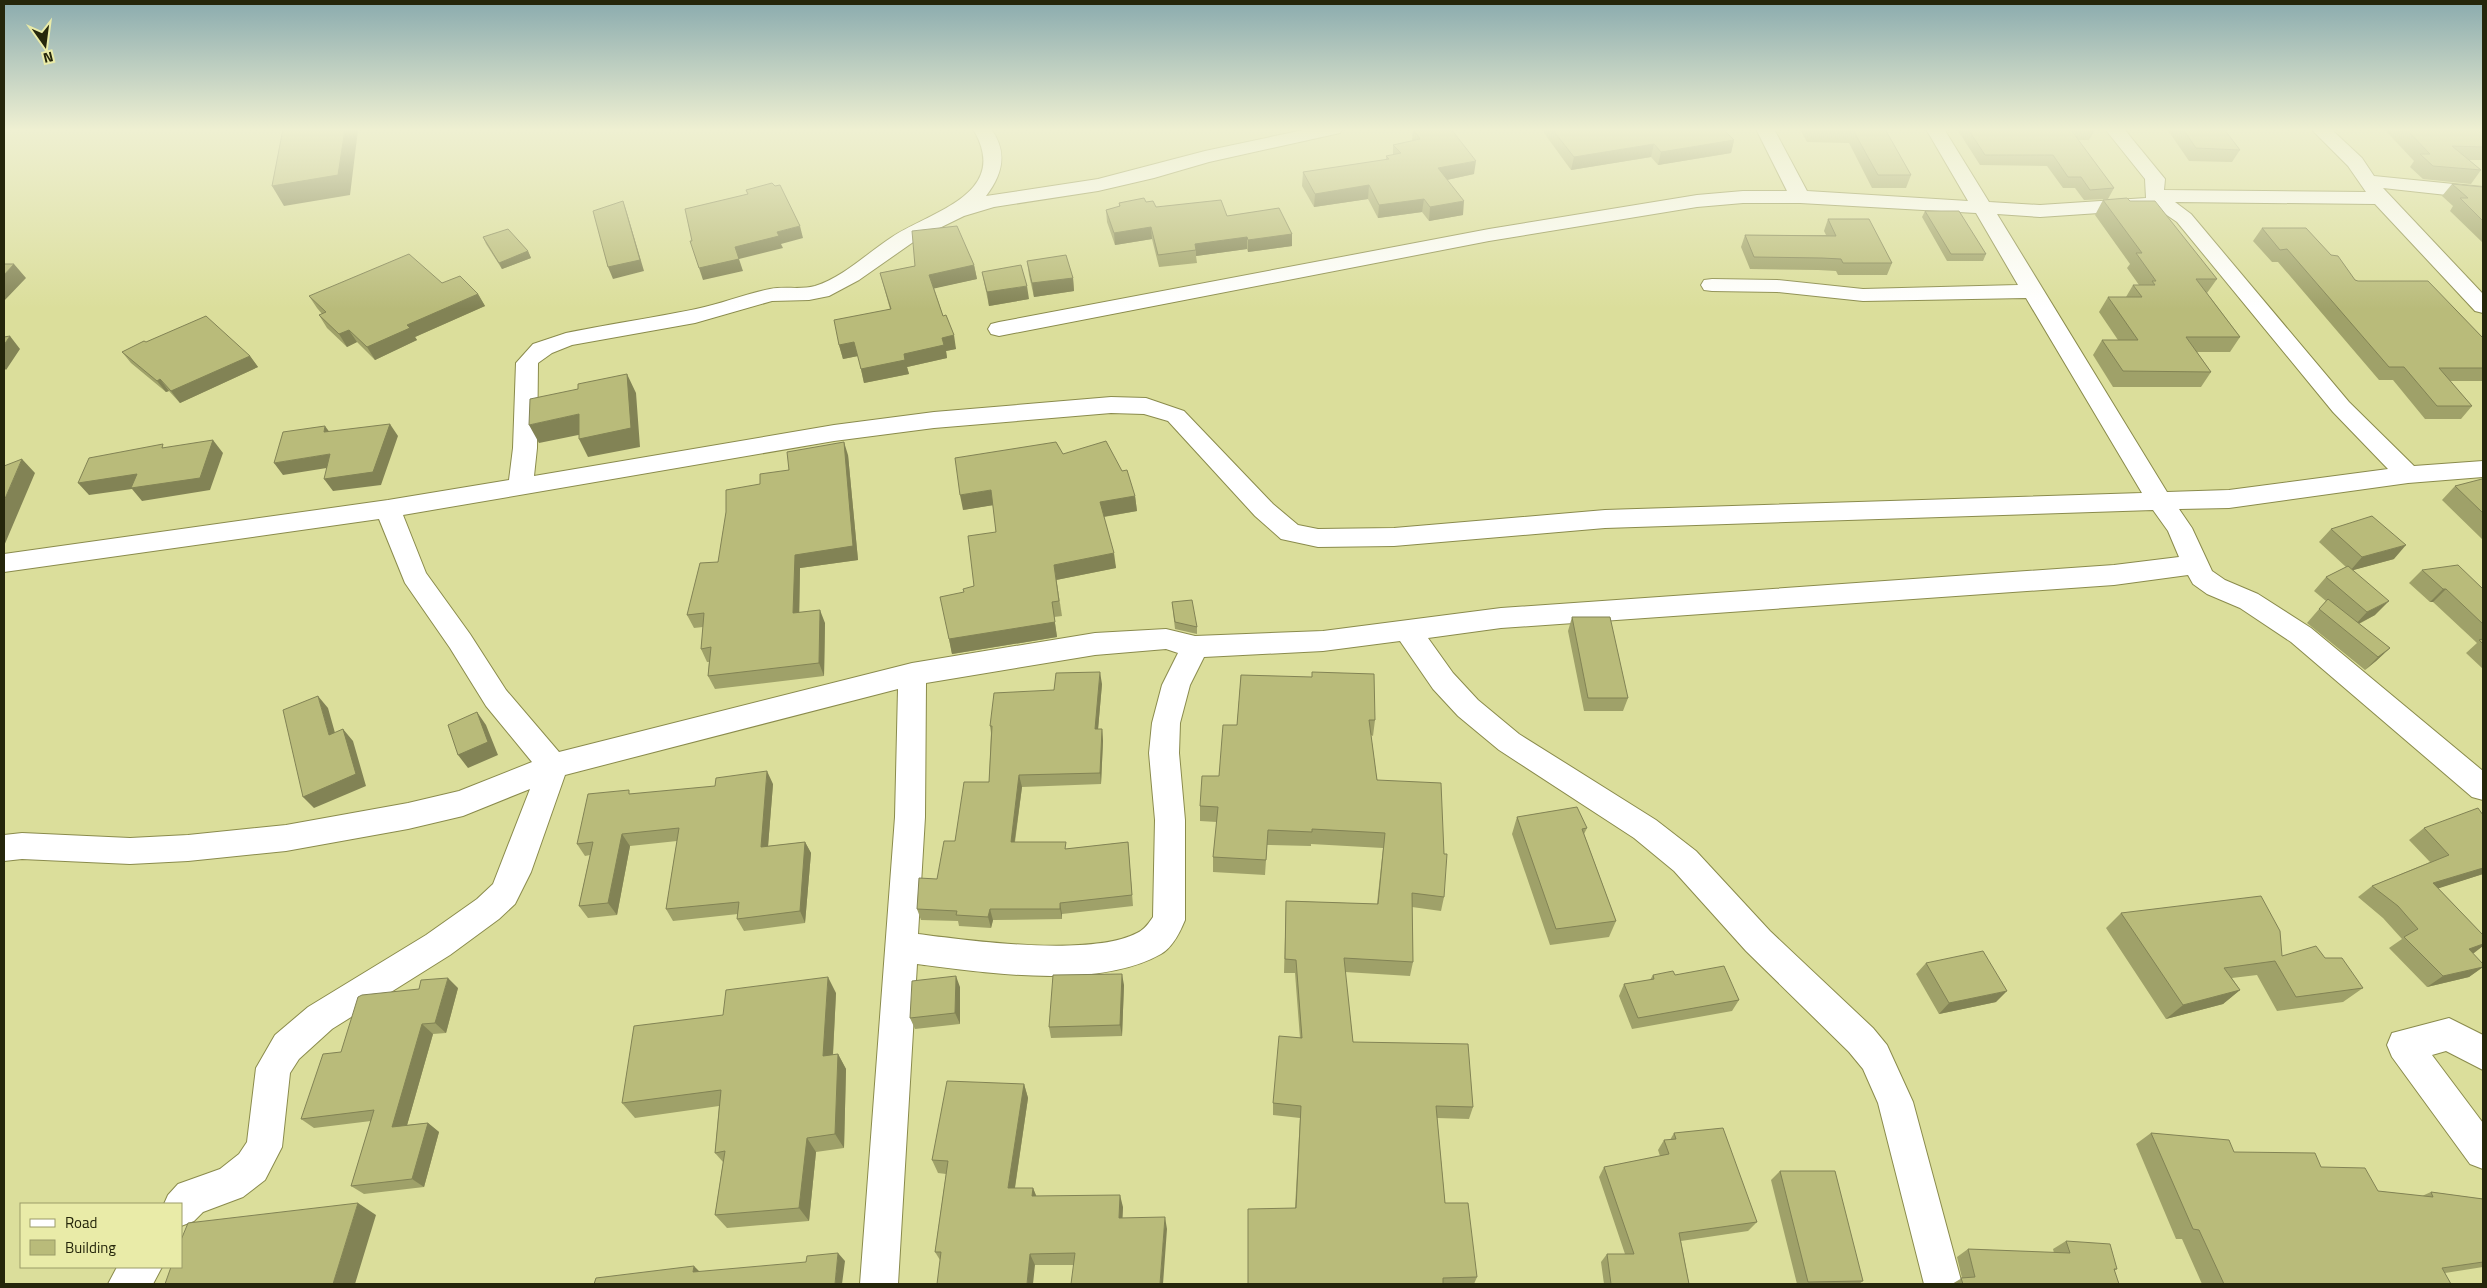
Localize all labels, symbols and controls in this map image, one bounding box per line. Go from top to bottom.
north arrow [20,20,70,70]
text: N [41,47,56,69]
legend [20,1203,182,1268]
text: Road [65,1211,97,1234]
text: Building [65,1236,116,1259]

